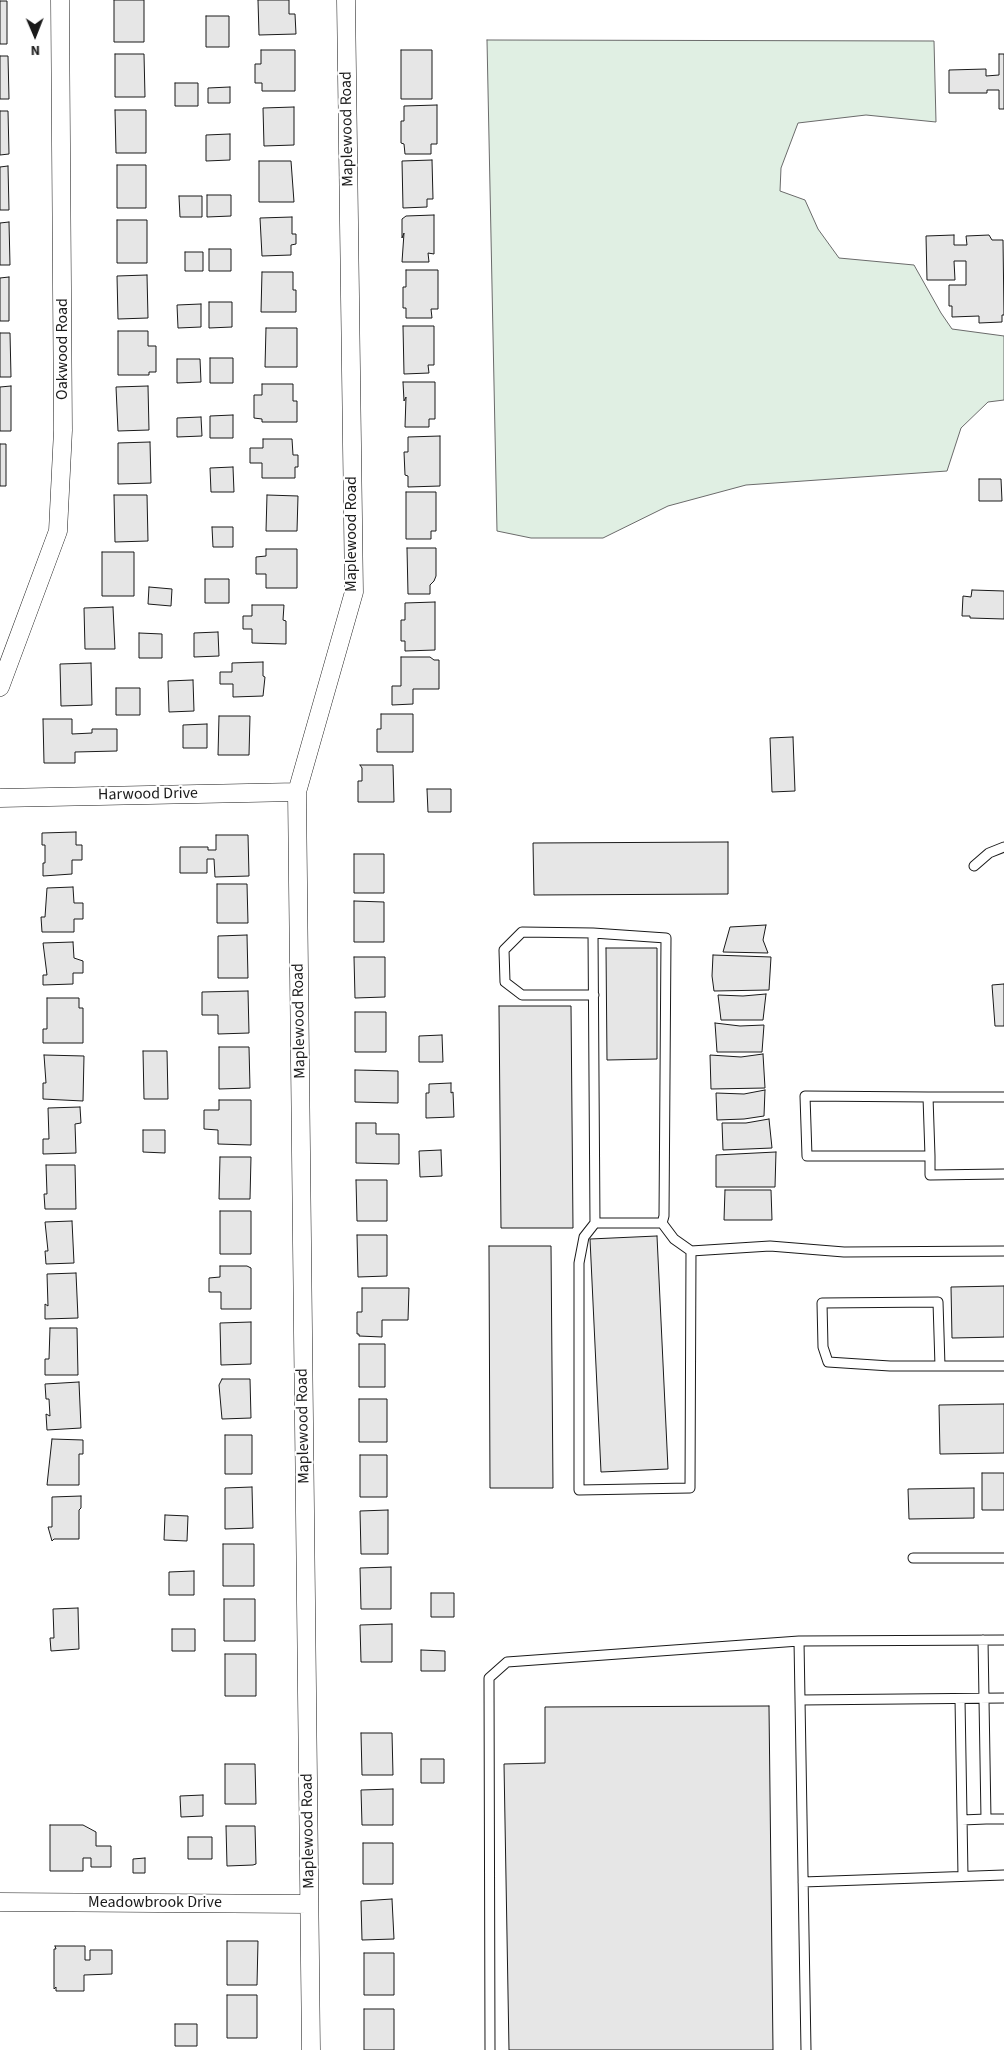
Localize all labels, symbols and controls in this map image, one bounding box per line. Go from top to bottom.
north arrow [10,10,60,60]
text: N [30,40,40,60]
street label: Maplewood Road [337,71,359,187]
street label: Oakwood Road [53,298,73,400]
street label: Maplewood Road [342,476,362,592]
street label: Harwood Drive [98,785,198,805]
street label: Maplewood Road [289,963,311,1079]
street label: Maplewood Road [293,1368,315,1484]
street label: Maplewood Road [298,1773,320,1889]
street label: Meadowbrook Drive [88,1893,222,1913]

